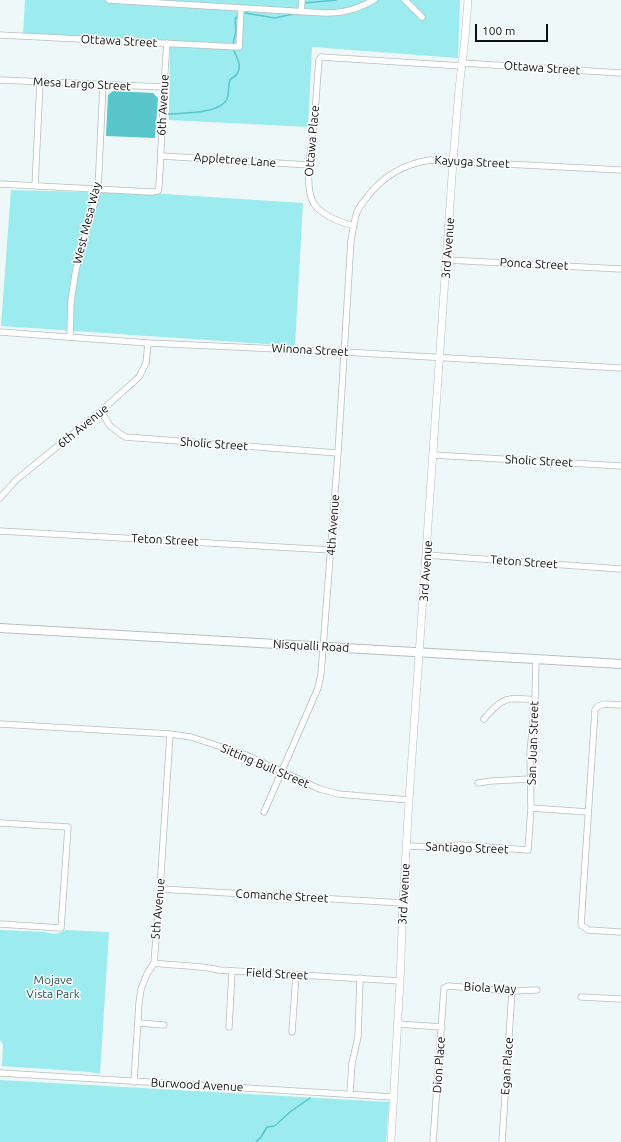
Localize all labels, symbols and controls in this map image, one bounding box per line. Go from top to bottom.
scale bar [477,16,550,42]
text: 100 m [482,24,515,37]
street label: Ottawa Street [80,32,158,50]
street label: Ottawa Street [503,58,581,78]
street label: Mesa Largo Street [33,74,131,94]
street label: 6th Avenue [154,74,172,136]
street label: Ottawa Place [302,105,322,177]
street label: Appletree Lane [193,150,277,170]
street label: Kayuga Street [434,153,510,171]
street label: West Mesa Way [70,180,104,266]
street label: 3rd Avenue [439,217,457,279]
street label: Ponca Street [499,255,569,273]
street label: Winona Street [271,341,349,359]
street label: 6th Avenue [55,401,111,451]
street label: Sholic Street [180,434,248,454]
street label: Sholic Street [505,452,573,470]
street label: 4th Avenue [324,494,342,556]
street label: Teton Street [131,531,199,549]
street label: 3rd Avenue [417,540,435,602]
street label: Teton Street [490,552,558,572]
street label: Nisqualli Road [273,637,349,655]
street label: San Juan Street [524,701,542,785]
street label: Sitting Bull Street [218,741,312,791]
street label: Santiago Street [425,839,509,857]
street label: 3rd Avenue [395,863,413,925]
street label: 5th Avenue [148,878,168,940]
street label: Comanche Street [235,886,329,906]
street label: Field Street [246,965,308,983]
park label: Mojave Vista Park [26,973,80,1001]
street label: Biola Way [463,979,517,997]
street label: Dion Place [430,1036,448,1094]
street label: Egan Place [498,1037,516,1095]
street label: Burwood Avenue [150,1075,244,1095]

